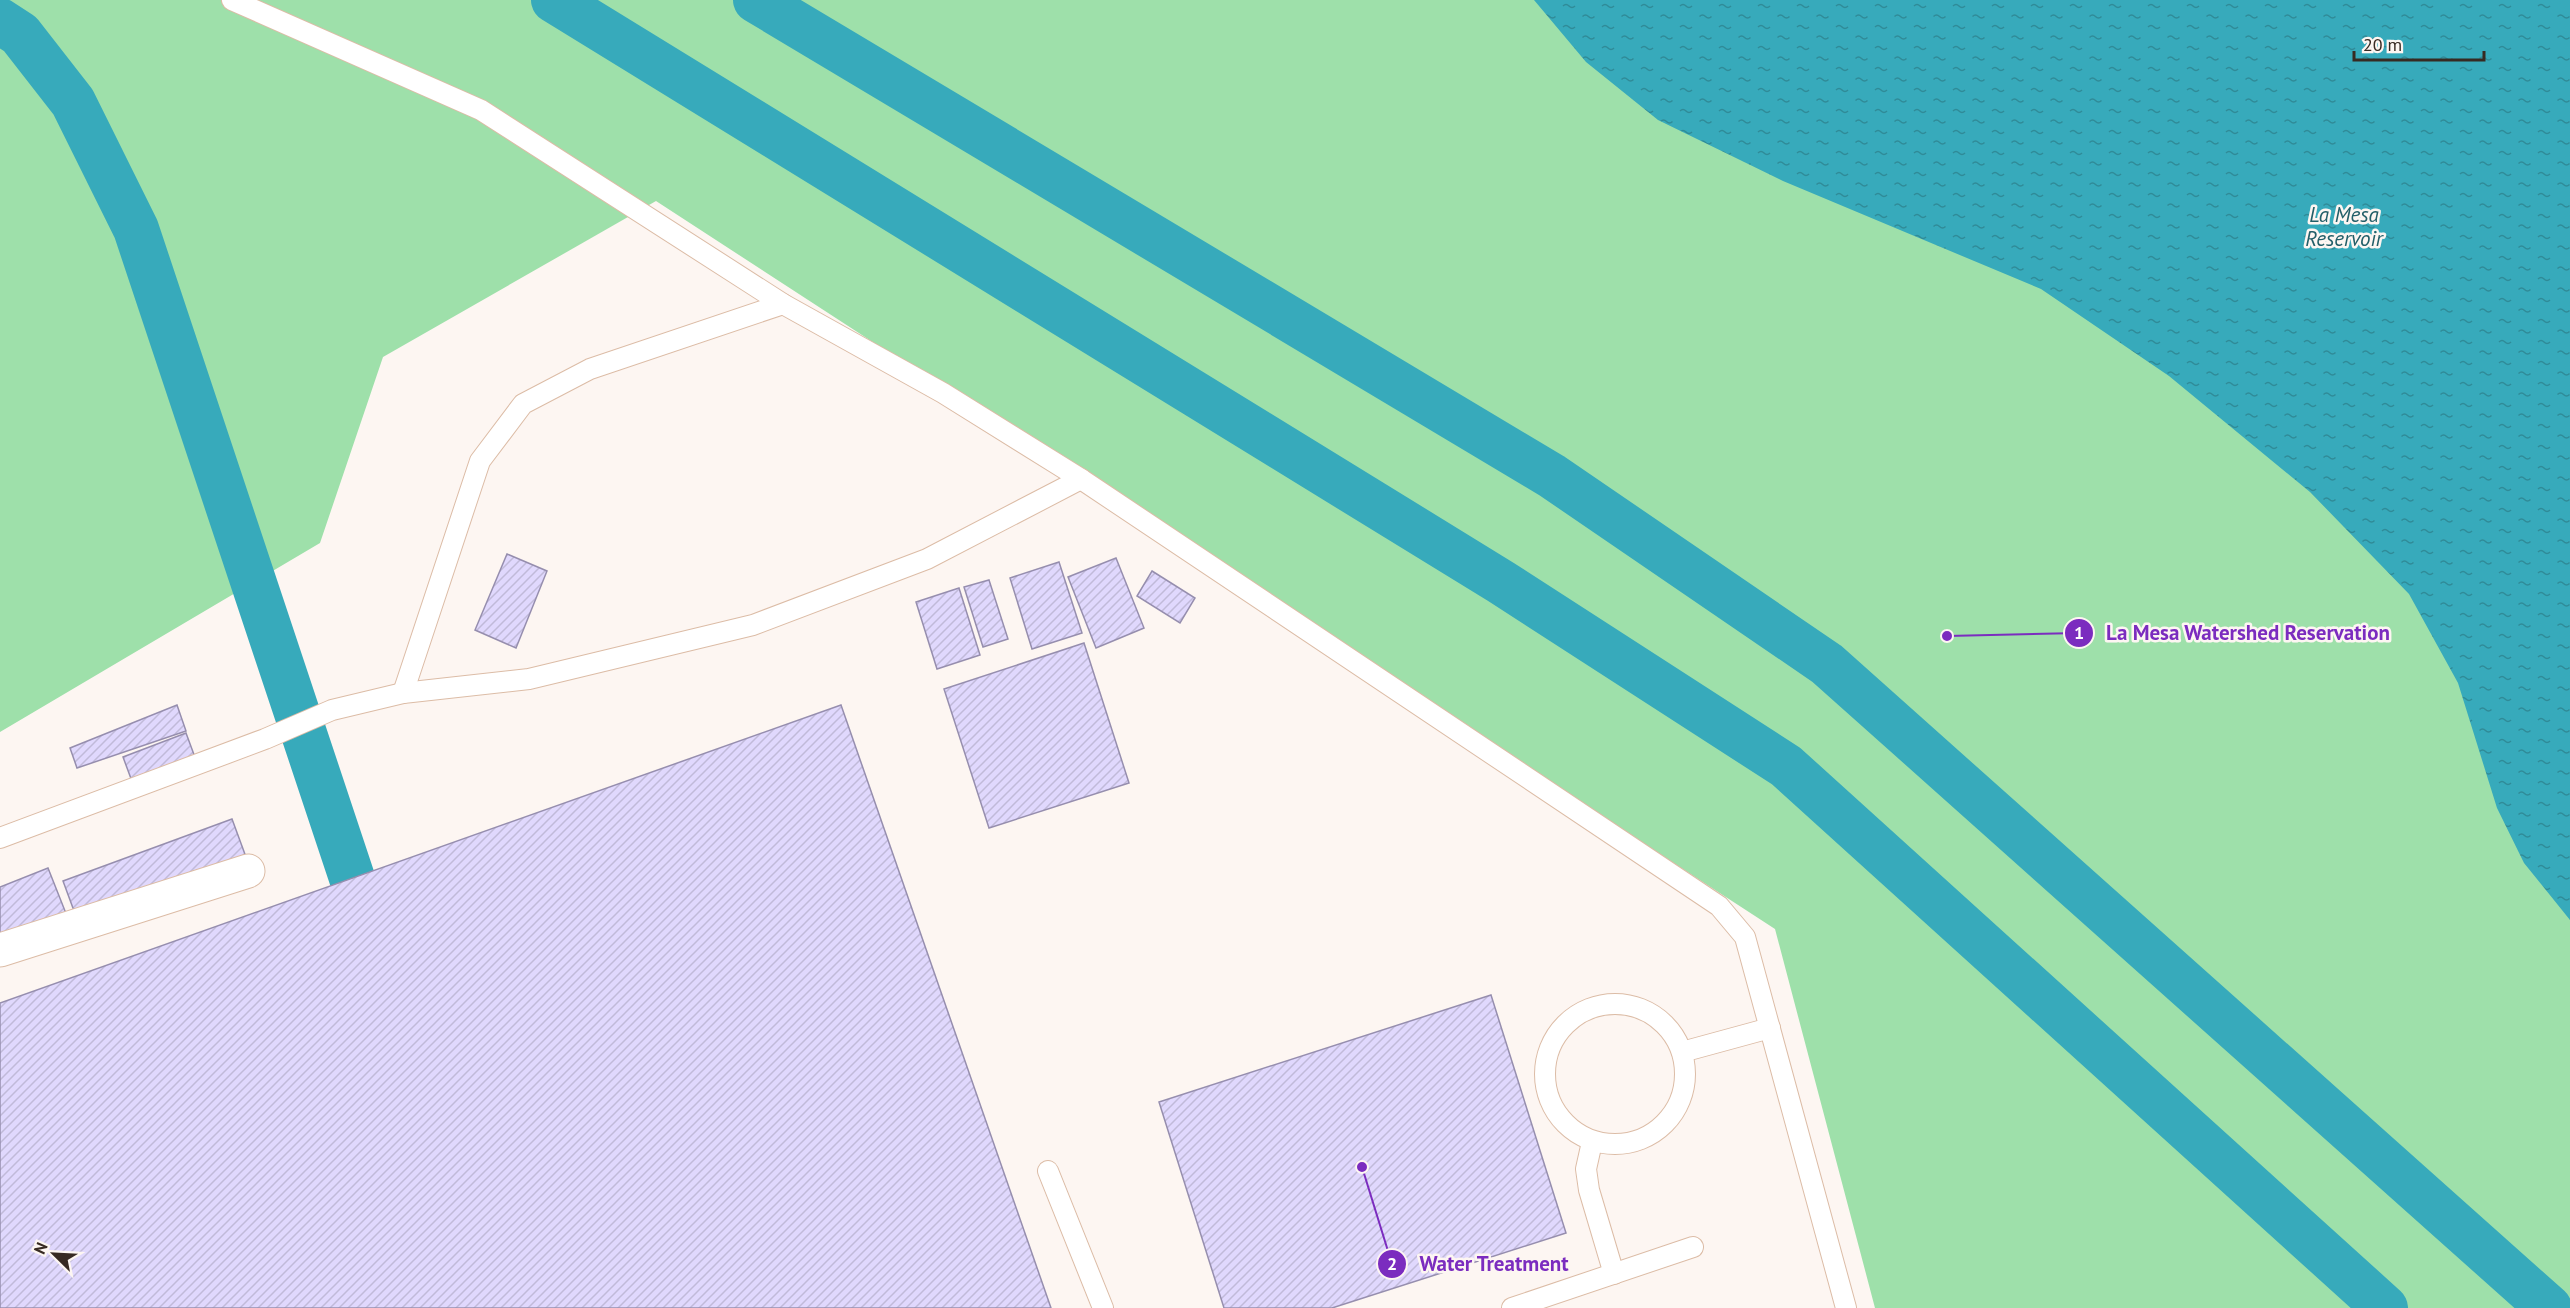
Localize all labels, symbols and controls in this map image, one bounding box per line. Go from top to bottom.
scale bar [2354,24,2484,62]
text: 20 m [2363,33,2402,56]
water label: La Mesa Reservoir [2305,201,2385,252]
callout: La Mesa Watershed Reservation [2064,613,2402,652]
text: La Mesa Watershed Reservation [2106,619,2390,646]
text: 1 [2074,621,2084,644]
north arrow [24,1224,84,1284]
text: N [29,1239,52,1257]
callout: Water Treatment [1377,1244,1580,1283]
text: Water Treatment [1419,1250,1569,1277]
text: 2 [1387,1252,1397,1275]

